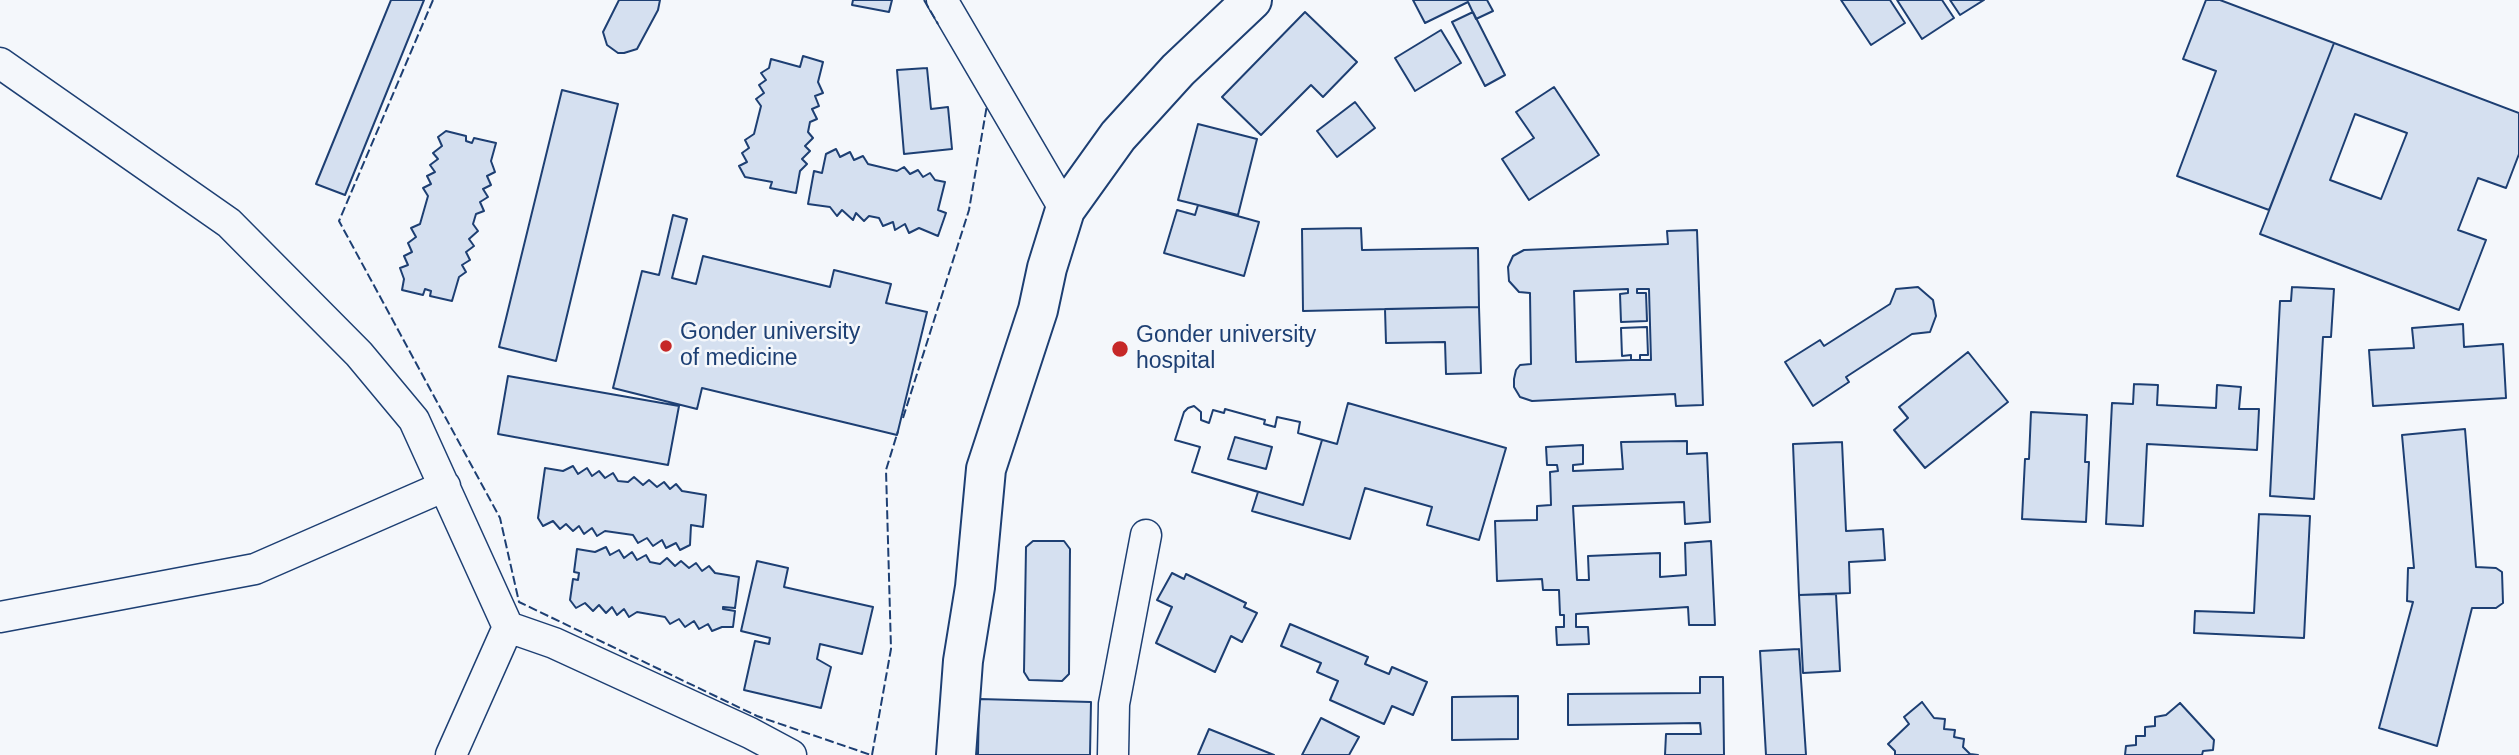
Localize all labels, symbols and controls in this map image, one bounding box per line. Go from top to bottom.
place label: Gonder university of medicine [680,319,860,373]
place label: Gonder university hospital [1136,322,1316,376]
marker: Gonder university of medicine [658,338,674,354]
marker: Gonder university hospital [1110,339,1130,359]

